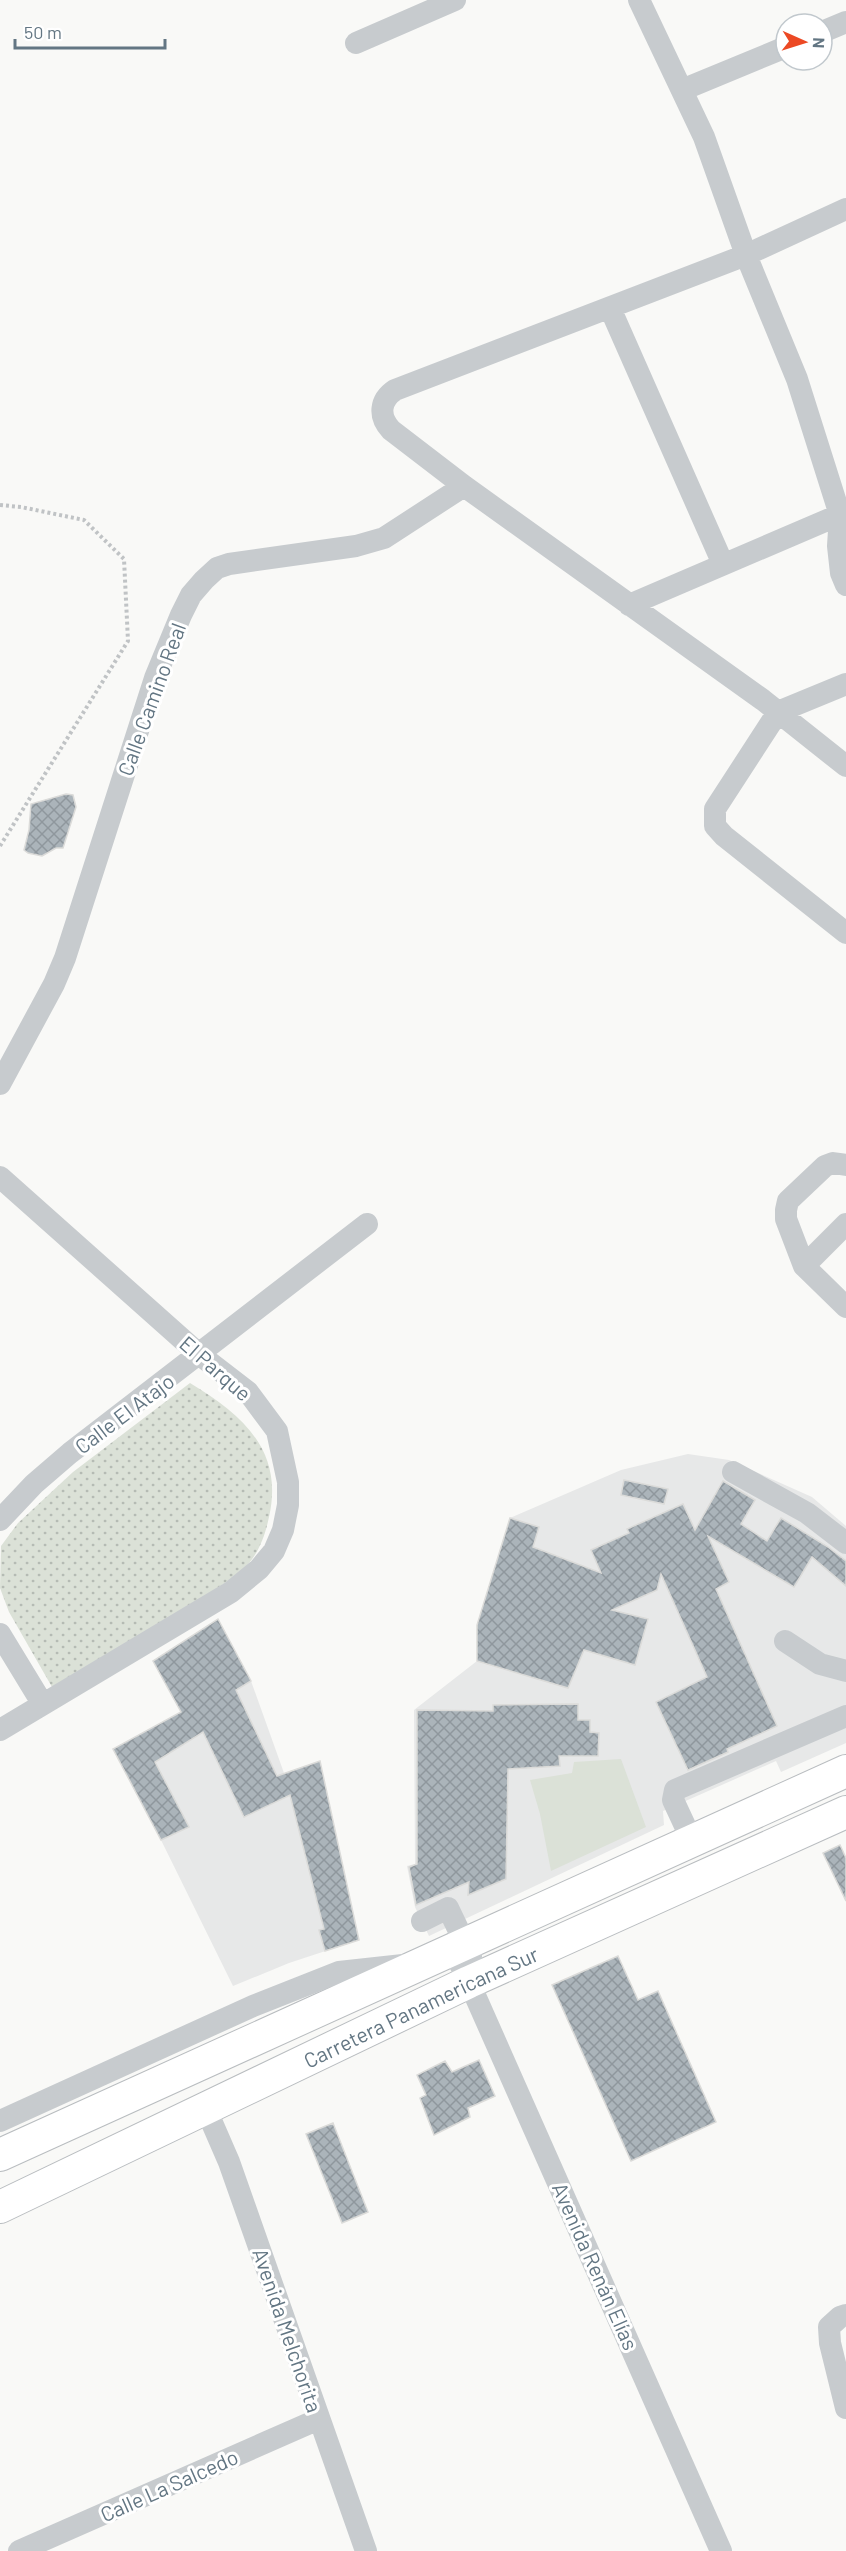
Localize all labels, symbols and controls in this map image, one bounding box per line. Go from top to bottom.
scale bar [15,12,165,50]
north arrow [774,12,834,72]
text: 50 m [24,21,62,43]
text: N [810,37,829,49]
street label: Calle Camino Real [112,619,190,779]
street label: El Parque [175,1330,257,1406]
street label: Calle El Atajo [70,1368,178,1458]
street label: Carretera Panamericana Sur [299,1940,542,2072]
street label: Avenida Renán Elías [548,2179,644,2353]
street label: Avenida Melchorita [248,2245,328,2415]
street label: Calle La Salcedo [96,2443,242,2527]

